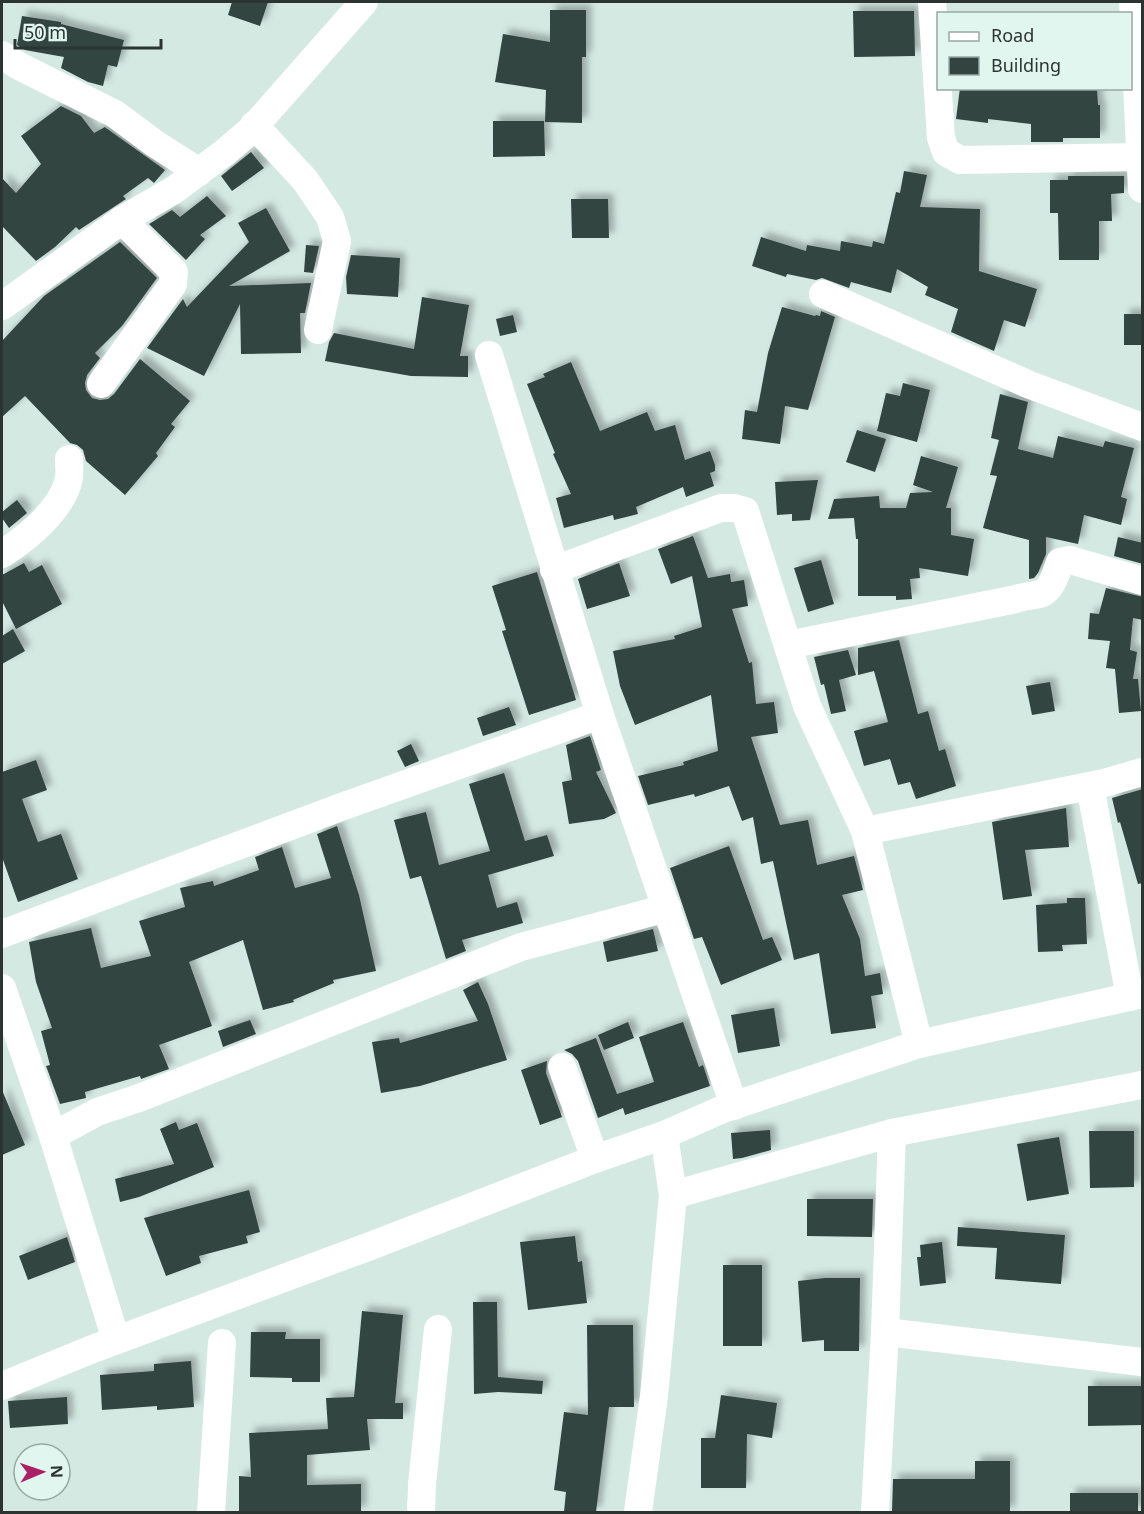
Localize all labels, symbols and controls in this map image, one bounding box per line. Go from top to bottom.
scale bar [15,12,160,50]
legend [937,12,1132,90]
text: 50 m [24,20,66,44]
text: Road [991,23,1034,47]
text: Building [991,53,1061,77]
north arrow [12,1442,72,1502]
text: N [46,1465,68,1478]

